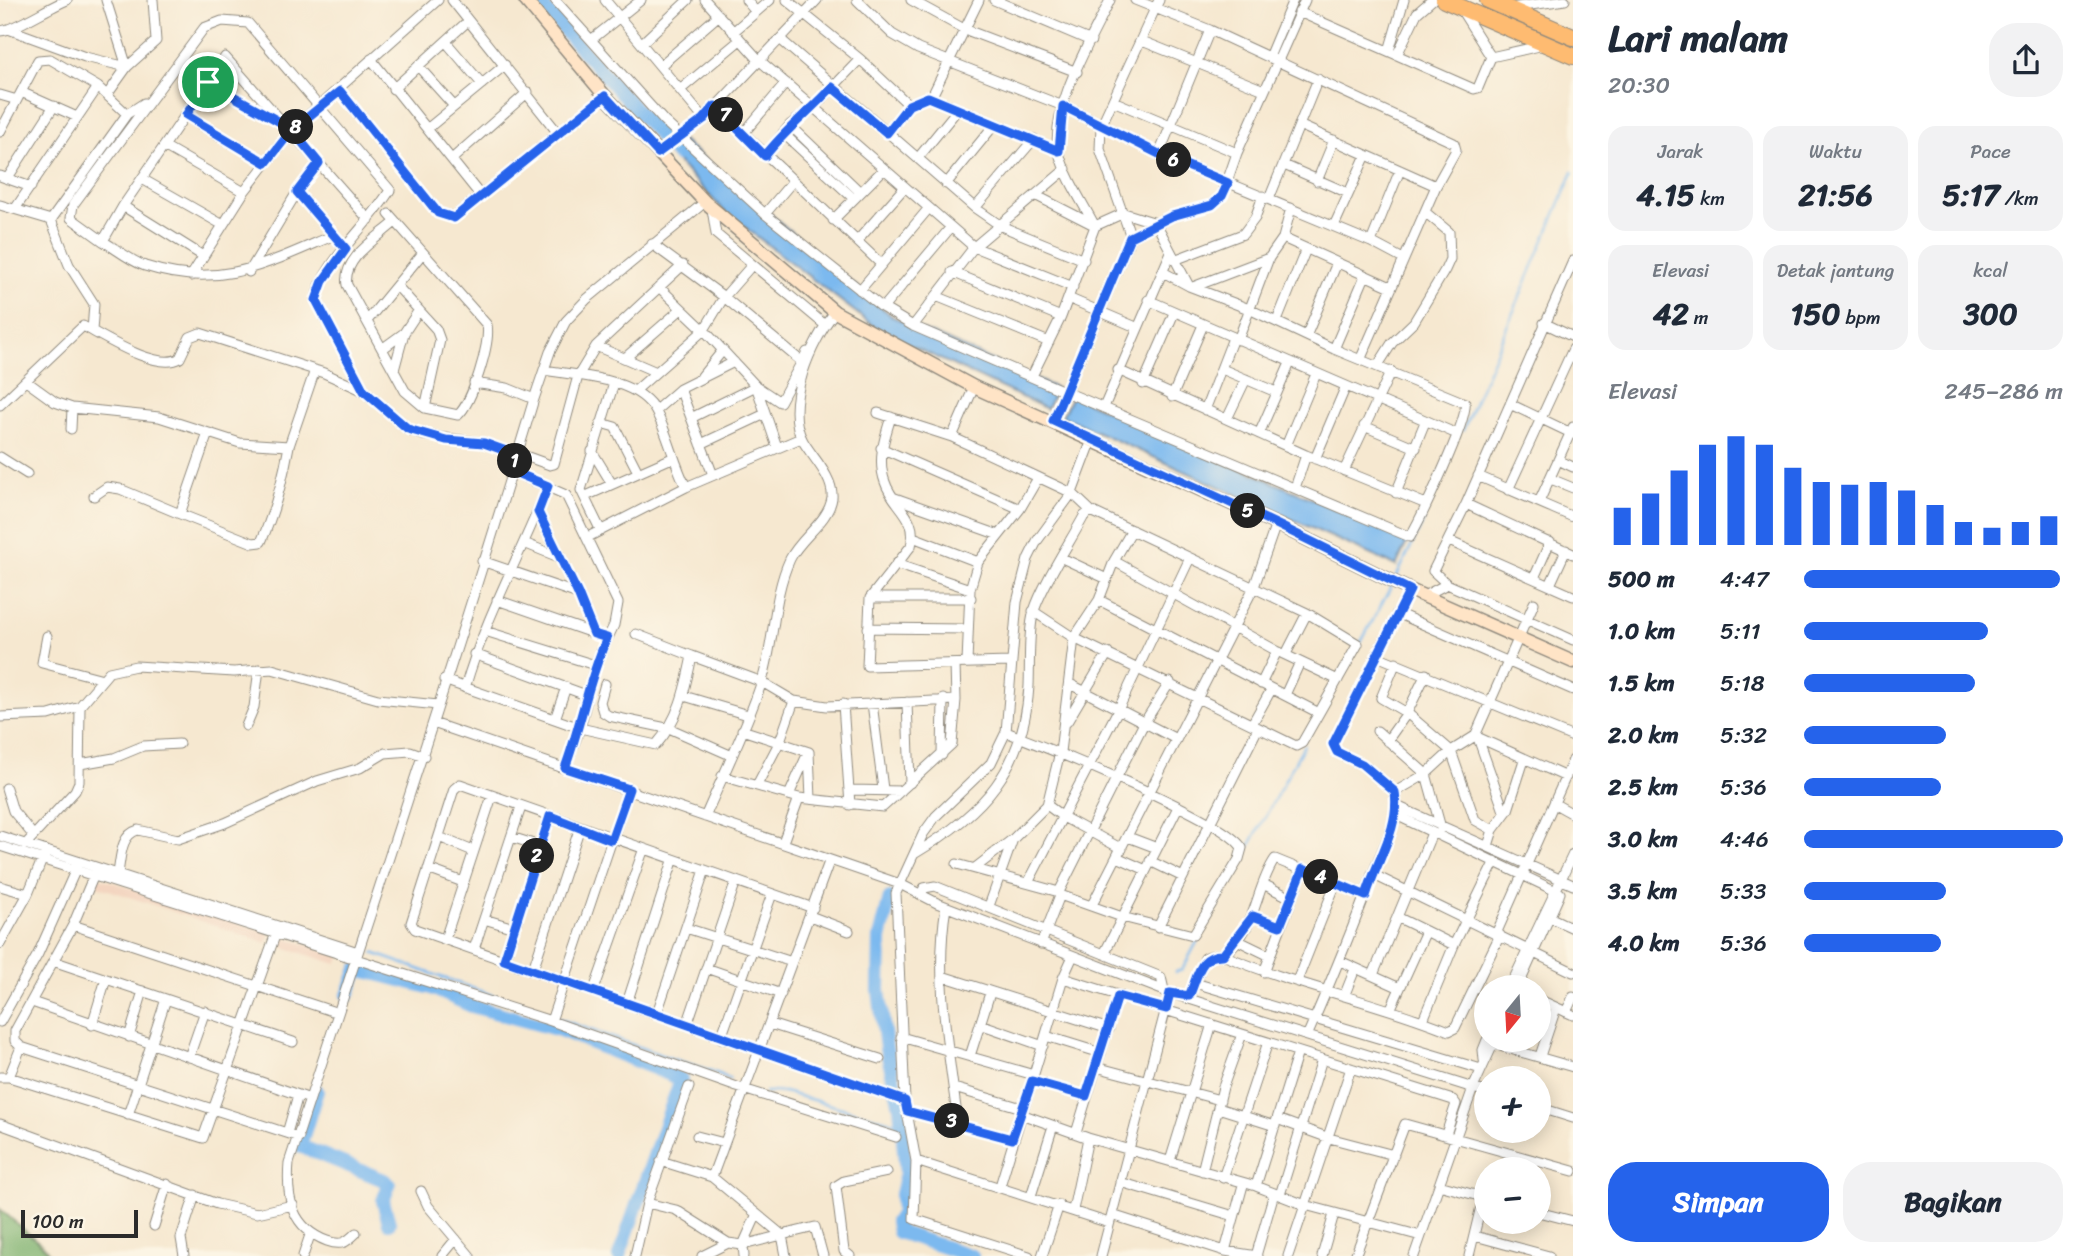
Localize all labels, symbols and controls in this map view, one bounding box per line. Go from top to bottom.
text: Lari malam [1608,5,1788,72]
button: share [1989,23,2063,97]
pin [178,52,238,112]
icon: arrive [189,63,227,101]
text: 20:30 [1608,65,1670,106]
pin: 7 [708,97,744,132]
text: 7 [720,98,731,131]
pin: 8 [278,110,314,144]
text: 8 [290,110,301,143]
text: Jarak [1658,135,1703,168]
text: Waktu [1809,135,1862,168]
text: Pace [1970,135,2011,168]
pin: 6 [1156,142,1192,178]
text: 6 [1168,143,1179,176]
text: 4.15 [1636,168,1695,222]
text: 21:56 [1798,168,1873,222]
text: 5:17 [1942,168,2000,222]
text: km [1695,182,1725,215]
text: /km [2000,182,2039,215]
text: Elevasi [1652,254,1709,287]
text: Detak jantung [1777,254,1894,287]
text: kcal [1973,254,2008,287]
text: 42 [1653,287,1689,341]
text: 150 [1790,287,1841,341]
text: 300 [1963,287,2018,341]
text: m [1689,301,1708,334]
text: bpm [1841,301,1881,334]
text: Elevasi [1608,371,1677,412]
text: 245–286 m [1944,371,2063,412]
pin: 1 [498,444,532,478]
text: 1 [510,444,519,477]
pin: 5 [1230,494,1266,528]
text: 5 [1242,494,1253,527]
text: 500 m [1608,559,1675,600]
text: 4:47 [1720,559,1769,600]
text: 1.0 km [1608,611,1675,652]
text: 5:11 [1720,611,1761,652]
text: 1.5 km [1608,663,1675,704]
text: 5:18 [1720,663,1765,704]
text: 2.0 km [1608,715,1679,756]
text: 5:32 [1720,715,1767,756]
text: 2.5 km [1608,767,1678,808]
text: 5:36 [1720,767,1767,808]
text: 3.0 km [1608,819,1678,860]
text: 4:46 [1720,819,1769,860]
pin: 2 [520,838,554,874]
text: 2 [531,839,542,872]
pin: 4 [1304,860,1338,894]
text: 4 [1315,860,1326,893]
text: 3.5 km [1608,871,1677,912]
text: 5:33 [1720,871,1766,912]
text: 4.0 km [1608,923,1680,964]
text: 5:36 [1720,923,1767,964]
north arrow [1474,975,1550,1052]
map controls [1474,975,1551,1234]
button: + [1474,1066,1551,1143]
pin: 3 [934,1104,970,1138]
text: 3 [946,1104,957,1137]
button: − [1474,1157,1551,1234]
button: Simpan [1608,1162,1829,1242]
button: Bagikan [1843,1162,2063,1242]
text: 100 m [32,1205,84,1238]
scale bar [21,1207,138,1239]

